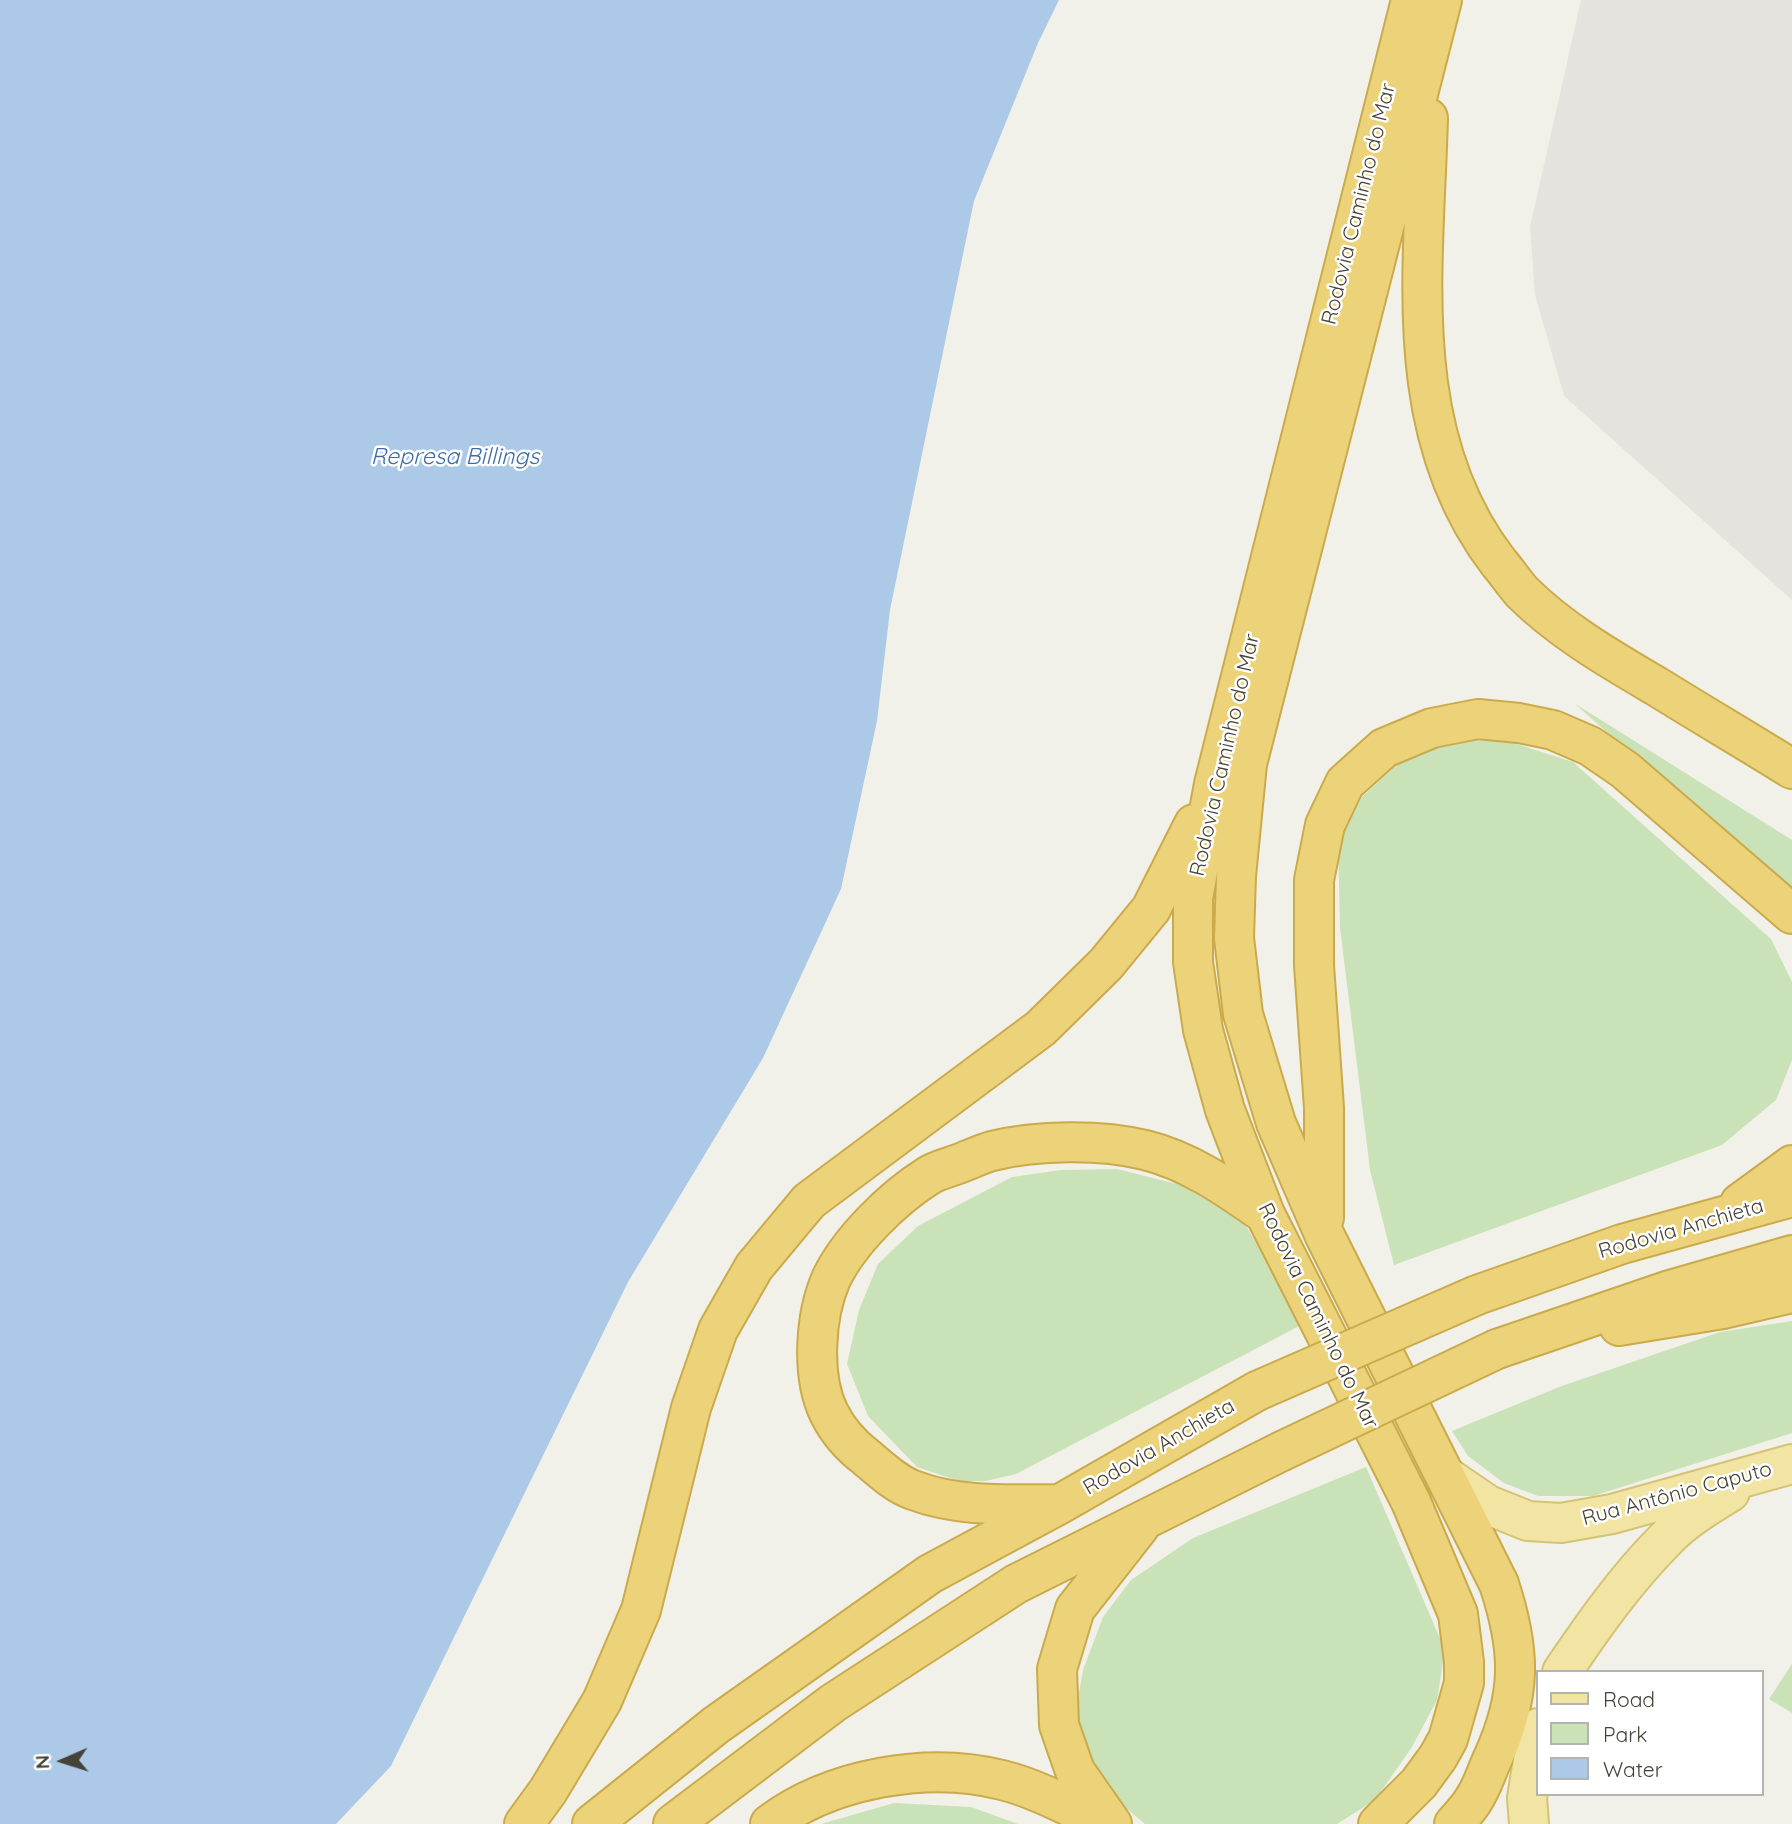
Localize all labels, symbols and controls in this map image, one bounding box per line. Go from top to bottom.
street label: Rodovia Caminho do Mar [1317,81,1401,327]
water label: Represa Billings [371,443,539,471]
street label: Rodovia Caminho do Mar [1185,631,1265,879]
street label: Rodovia Anchieta [1595,1193,1767,1265]
street label: Rodovia Caminho do Mar [1252,1199,1384,1433]
street label: Rodovia Anchieta [1079,1393,1239,1501]
street label: Rua Antônio Caputo [1579,1457,1775,1531]
legend [1536,1670,1764,1796]
text: Road [1603,1686,1655,1712]
text: Park [1603,1721,1647,1747]
north arrow [28,1726,98,1796]
text: N [30,1754,54,1770]
text: Water [1603,1756,1663,1782]

